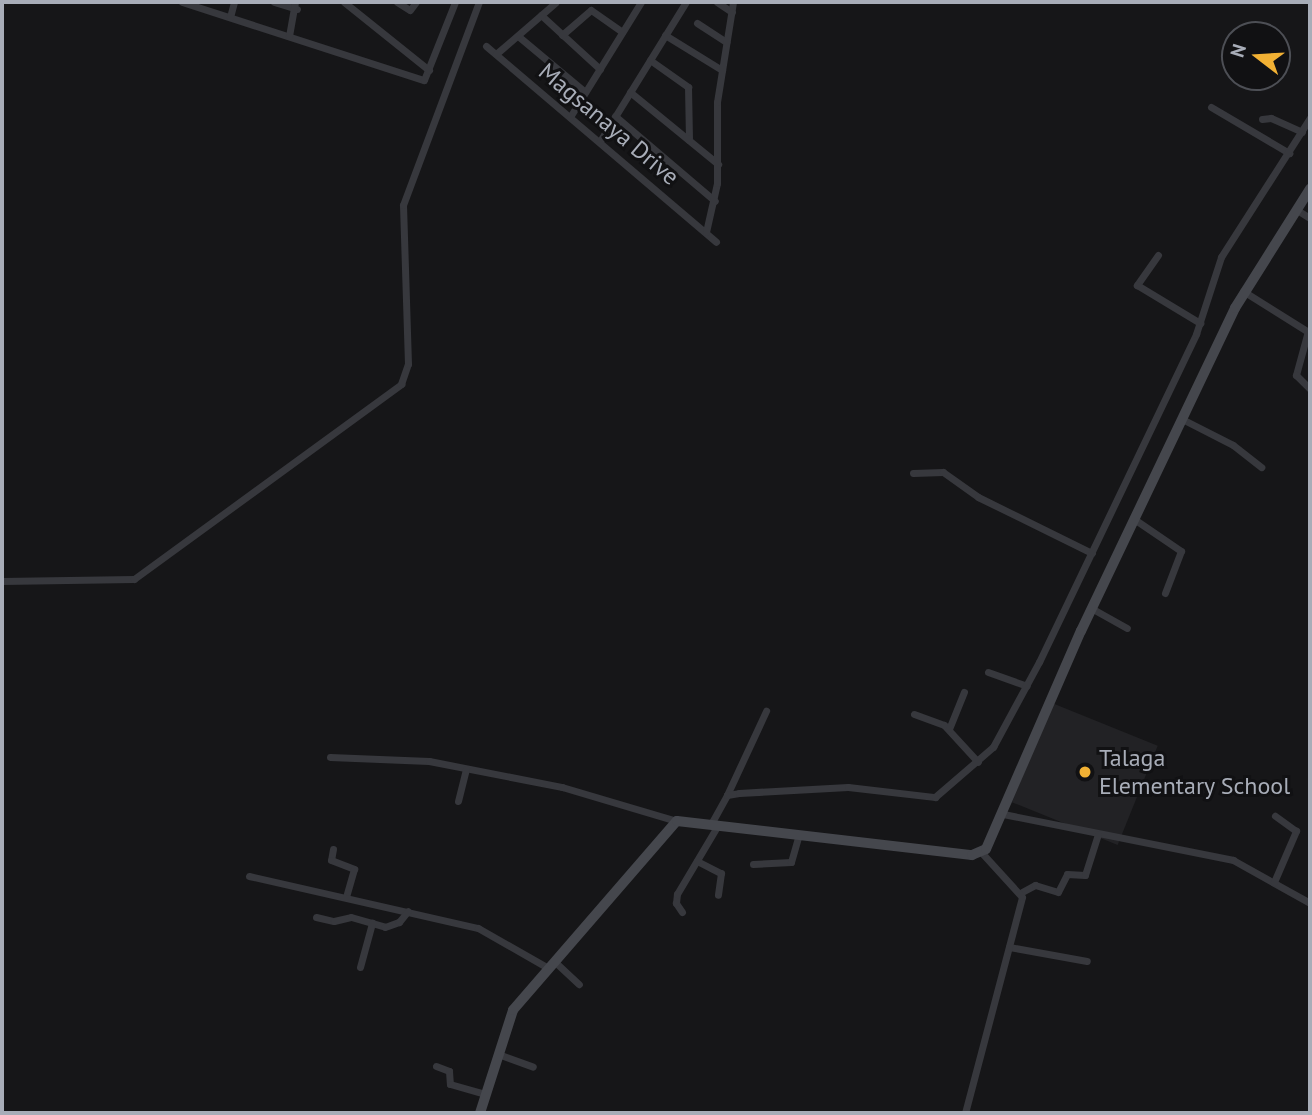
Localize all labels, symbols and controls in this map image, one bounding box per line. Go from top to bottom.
north arrow [1221,21,1291,91]
text: N [1225,41,1251,60]
street label: Magsanaya Drive [533,57,685,191]
place label: Talaga Elementary School [1099,744,1291,800]
marker: Talaga Elementary School [1077,764,1093,780]

